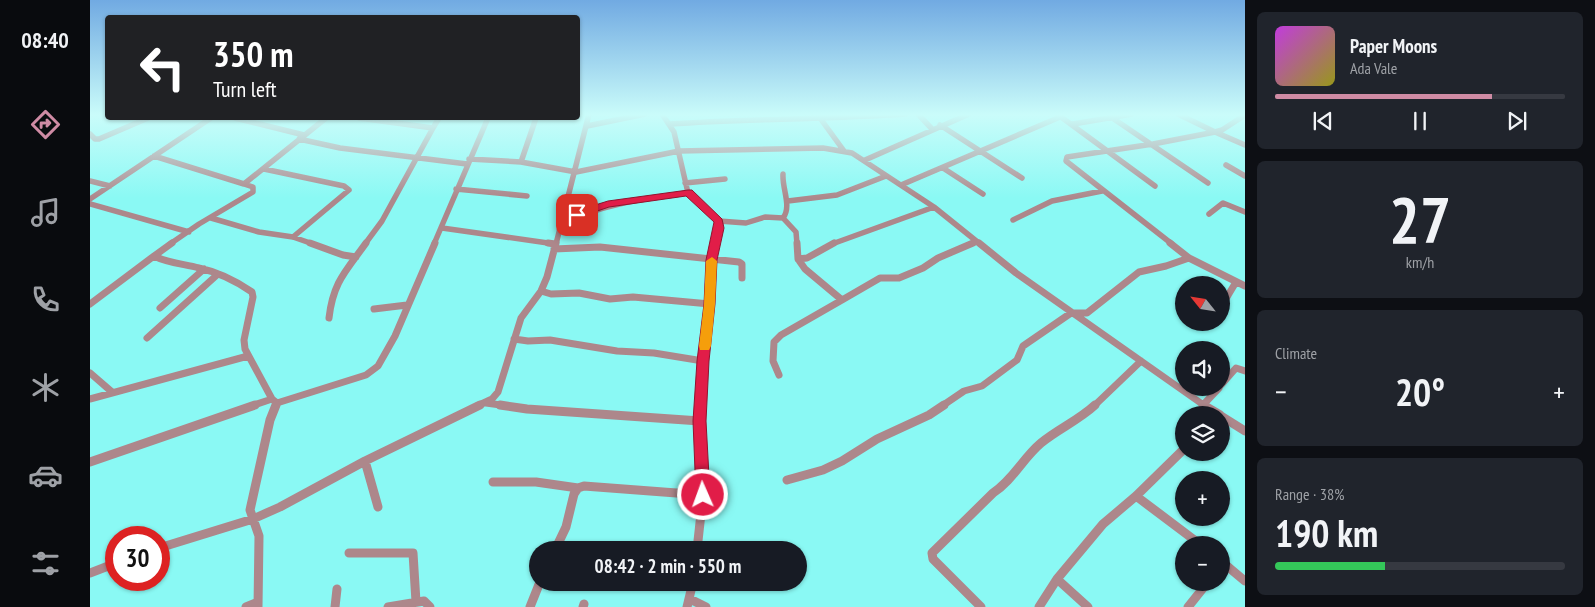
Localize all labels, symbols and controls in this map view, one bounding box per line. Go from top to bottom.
text: 08:40 [21,26,69,54]
text: 350 m [213,31,294,77]
text: Paper Moons [1350,34,1437,58]
icon: left [130,35,195,100]
text: Ada Vale [1350,58,1397,78]
text: Turn left [213,75,277,103]
icon: directions [28,107,63,142]
icon: previous [1309,107,1337,135]
icon: pause [1406,107,1434,135]
icon: next [1503,107,1531,135]
text: 27 [1389,177,1451,261]
pin [556,194,598,236]
icon: music [28,195,63,230]
icon: arrive [563,201,591,229]
text: km/h [1406,252,1434,272]
north arrow [1175,276,1230,331]
map controls [1175,276,1230,591]
icon: phone [28,282,63,317]
button: sound [1175,341,1230,396]
text: Climate [1275,343,1317,363]
text: 20° [1395,367,1445,416]
icon: climate [28,370,63,405]
text: − [1275,373,1287,410]
text: + [1553,373,1565,410]
button: layers [1175,406,1230,461]
icon: car [28,458,63,493]
position arrow [676,468,728,520]
button: + [1175,471,1230,526]
text: Range · 38% [1275,484,1344,504]
text: 190 km [1275,508,1378,557]
speed limit sign: 30 [105,526,170,591]
button: − [1175,536,1230,591]
icon: filters [28,546,63,581]
text: 08:42 · 2 min · 550 m [595,554,741,578]

